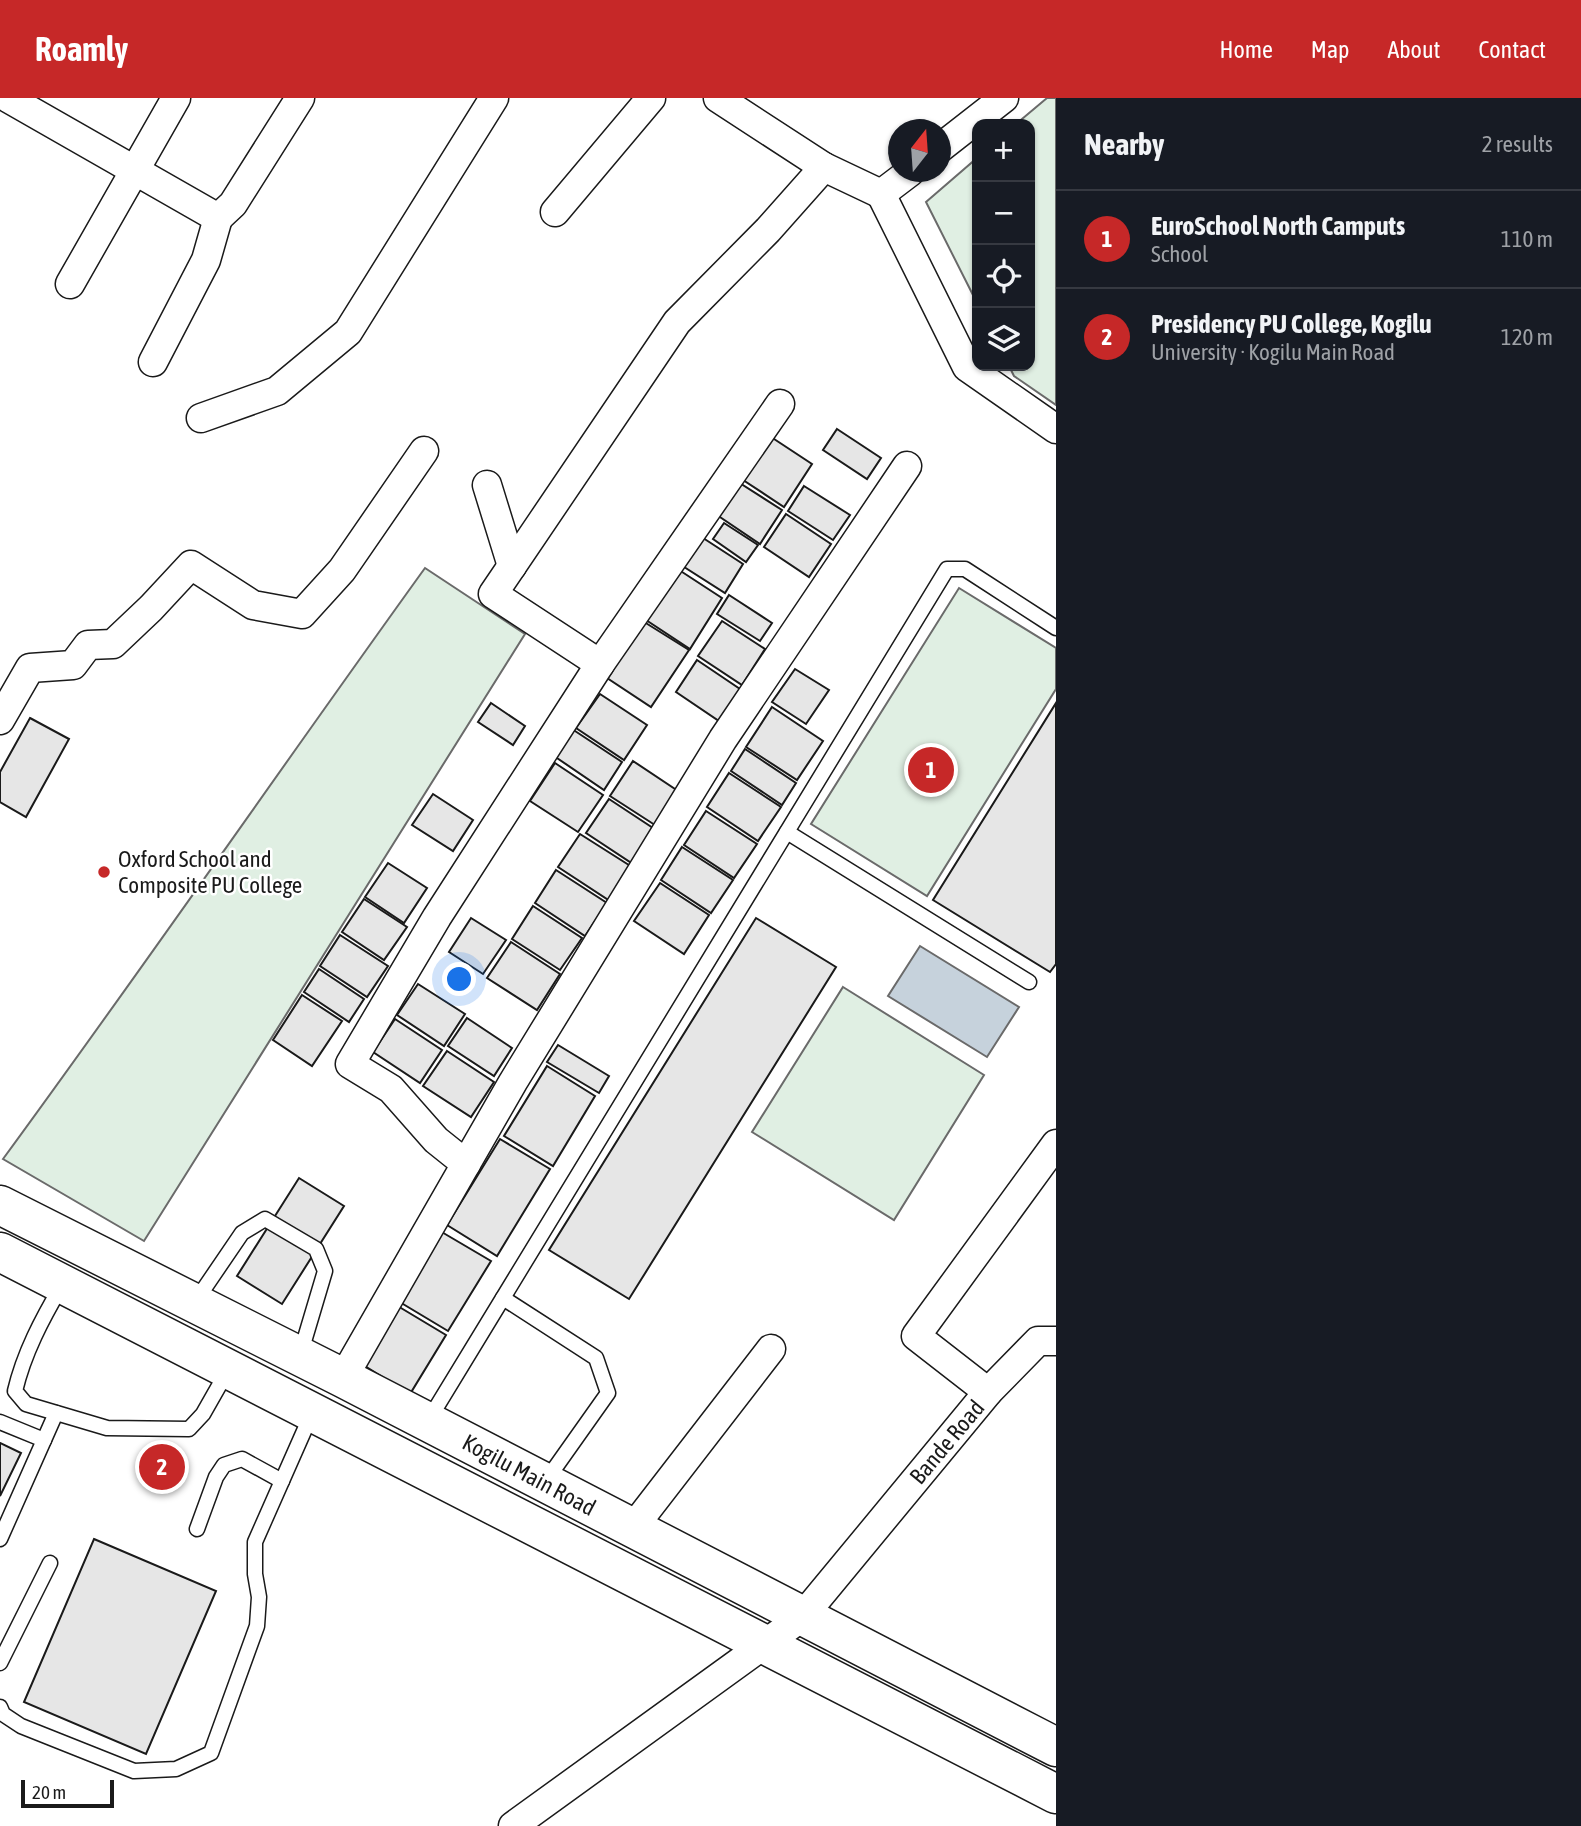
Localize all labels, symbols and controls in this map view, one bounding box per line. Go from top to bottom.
text: Roamly [35,30,128,68]
text: Home [1219,36,1273,63]
text: Map [1311,36,1349,63]
text: About [1387,36,1440,63]
text: Contact [1478,36,1546,63]
north arrow [888,119,951,182]
map controls [972,119,1035,371]
button: + [972,119,1035,182]
text: Nearby [1084,127,1164,161]
text: 2 results [1482,131,1553,157]
button: − [972,182,1035,245]
text: EuroSchool North Camputs [1151,211,1405,241]
text: 1 [1102,226,1112,252]
text: 110 m [1501,226,1553,252]
text: School [1151,241,1208,267]
button: locate [972,245,1035,308]
button: layers [972,308,1035,371]
text: Presidency PU College, Kogilu [1151,309,1432,339]
text: 2 [1102,324,1112,350]
text: 120 m [1501,324,1553,350]
text: University · Kogilu Main Road [1151,339,1395,365]
pin: 1 [908,744,954,796]
place label: Oxford School and Composite PU College [118,846,302,898]
marker: Oxford School and Composite PU College [96,864,112,880]
your location [442,962,476,996]
street label: Bande Road [905,1395,989,1489]
street label: Kogilu Main Road [458,1429,600,1521]
pin: 2 [139,1441,185,1493]
scale bar [21,1777,114,1809]
text: 20 m [32,1781,66,1803]

